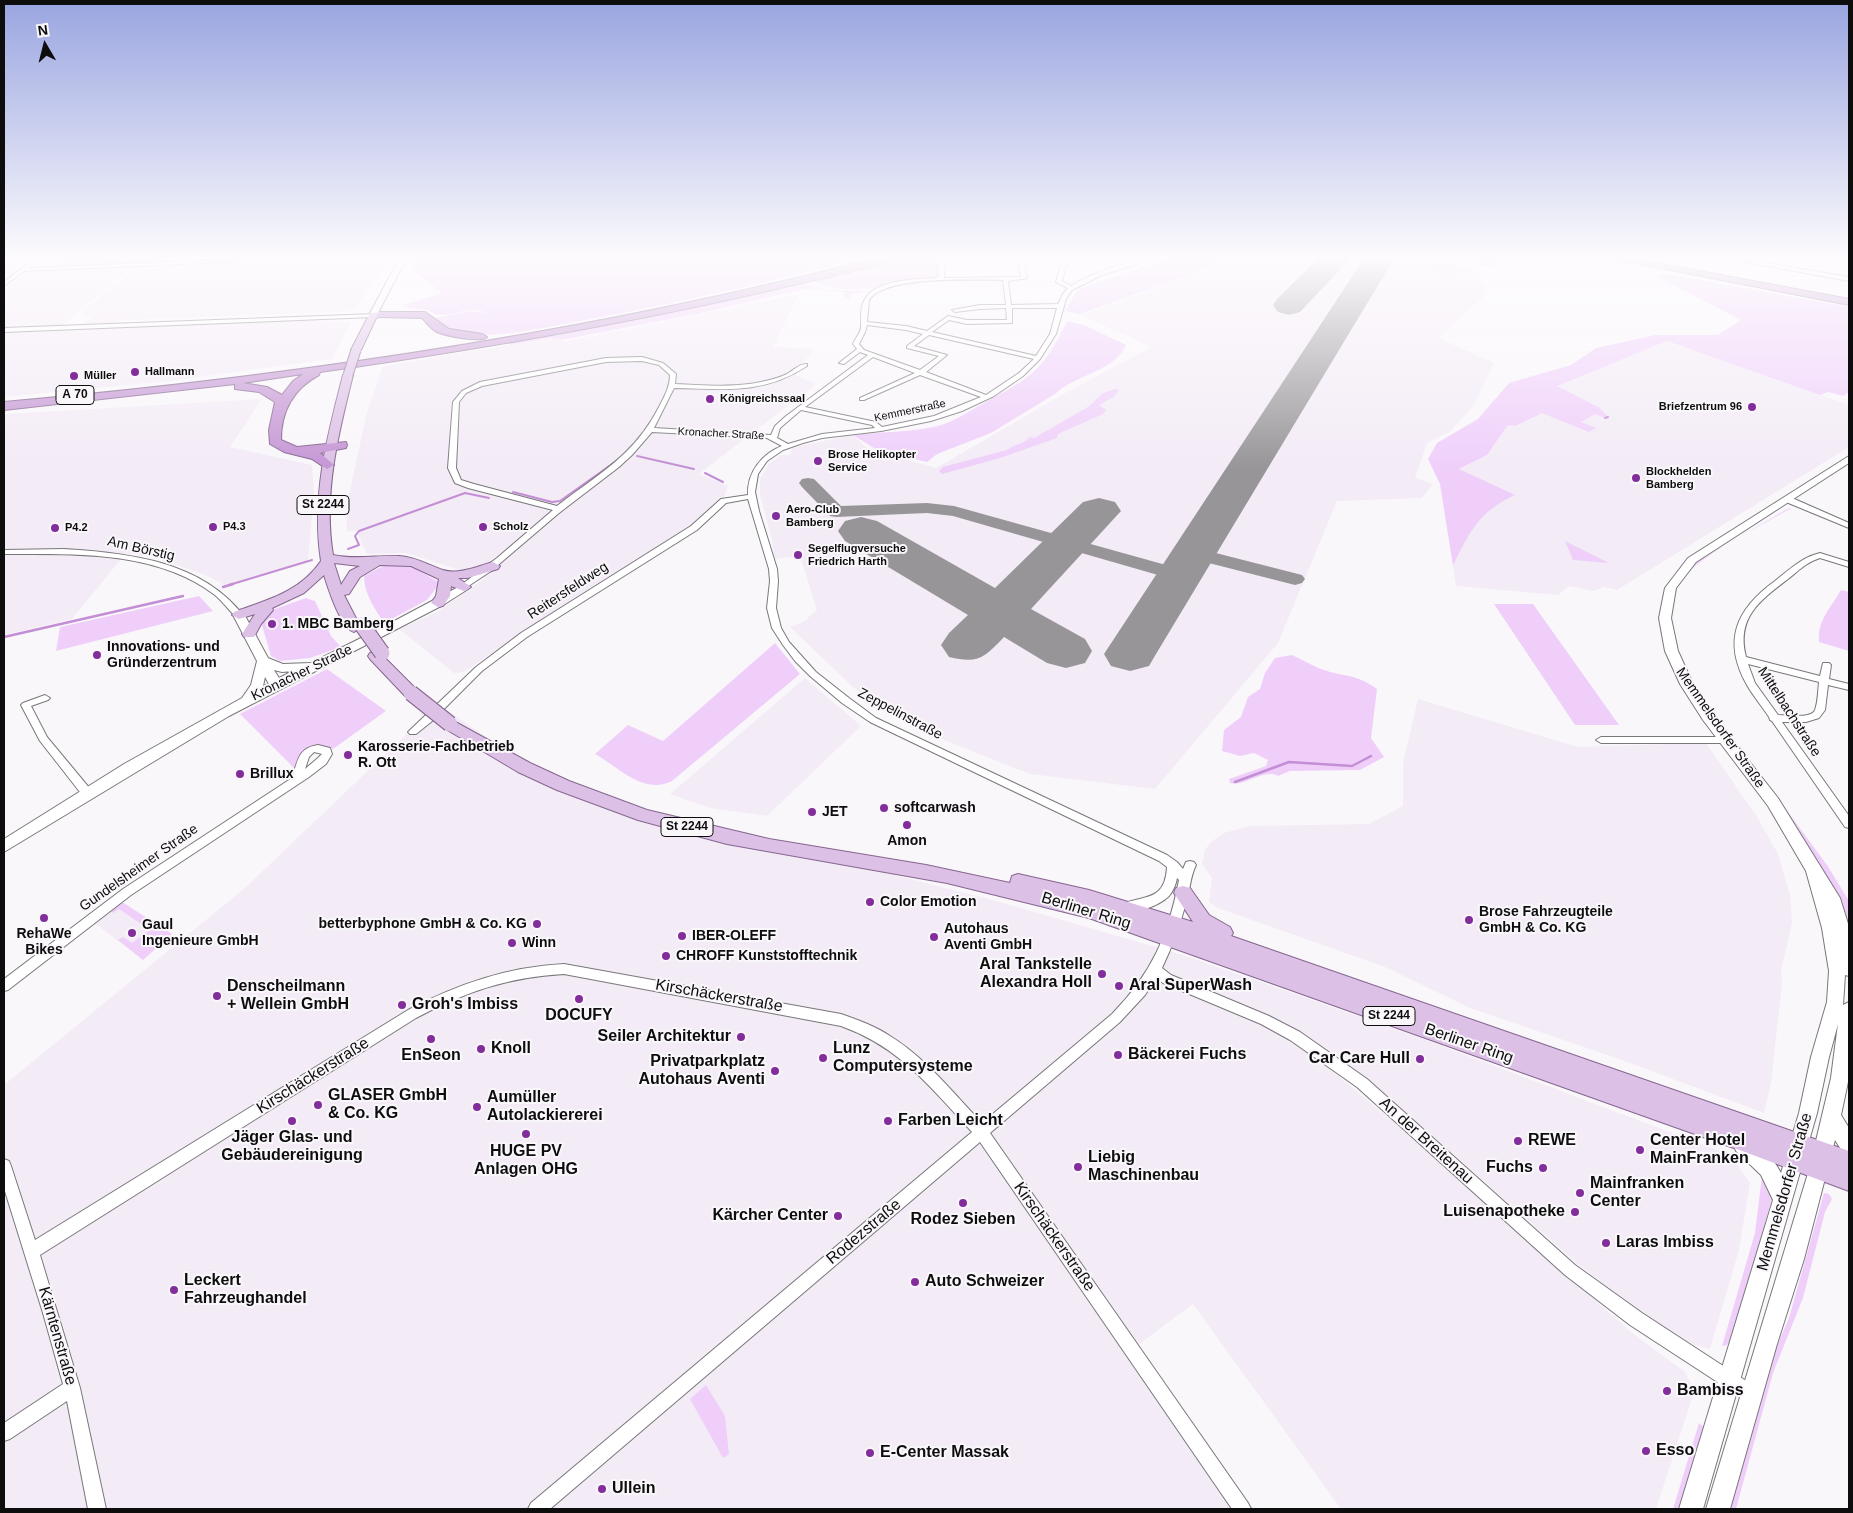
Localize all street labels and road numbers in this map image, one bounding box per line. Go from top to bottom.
road number: A 70 [56,386,94,404]
street label: Kemmerstraße [873,397,947,425]
street label: Kronacher Straße [677,425,765,443]
road number: St 2244 [297,496,349,514]
street label: Am Börstig [106,533,176,565]
street label: Reitersfeldweg [525,559,611,623]
street label: Kronacher Straße [249,641,355,705]
street label: Mittelbachstraße [1754,664,1824,760]
street label: Memmelsdorfer Straße [1672,665,1768,791]
street label: Zeppelinstraße [855,685,945,743]
road number: St 2244 [661,818,713,836]
street label: Gundelsheimer Straße [76,821,202,915]
street label: Berliner Ring [1039,888,1133,934]
street label: Kirschäckerstraße [654,975,784,1017]
road number: St 2244 [1363,1006,1415,1026]
street label: Berliner Ring [1422,1020,1516,1068]
street label: Kirschäckerstraße [253,1034,373,1118]
street label: An der Breitenau [1375,1094,1477,1188]
street label: Memmelsdorfer Straße [1753,1111,1817,1273]
street label: Kirschäckerstraße [1009,1179,1099,1295]
street label: Rodezstraße [823,1195,905,1269]
street label: Kärntenstraße [34,1285,80,1387]

